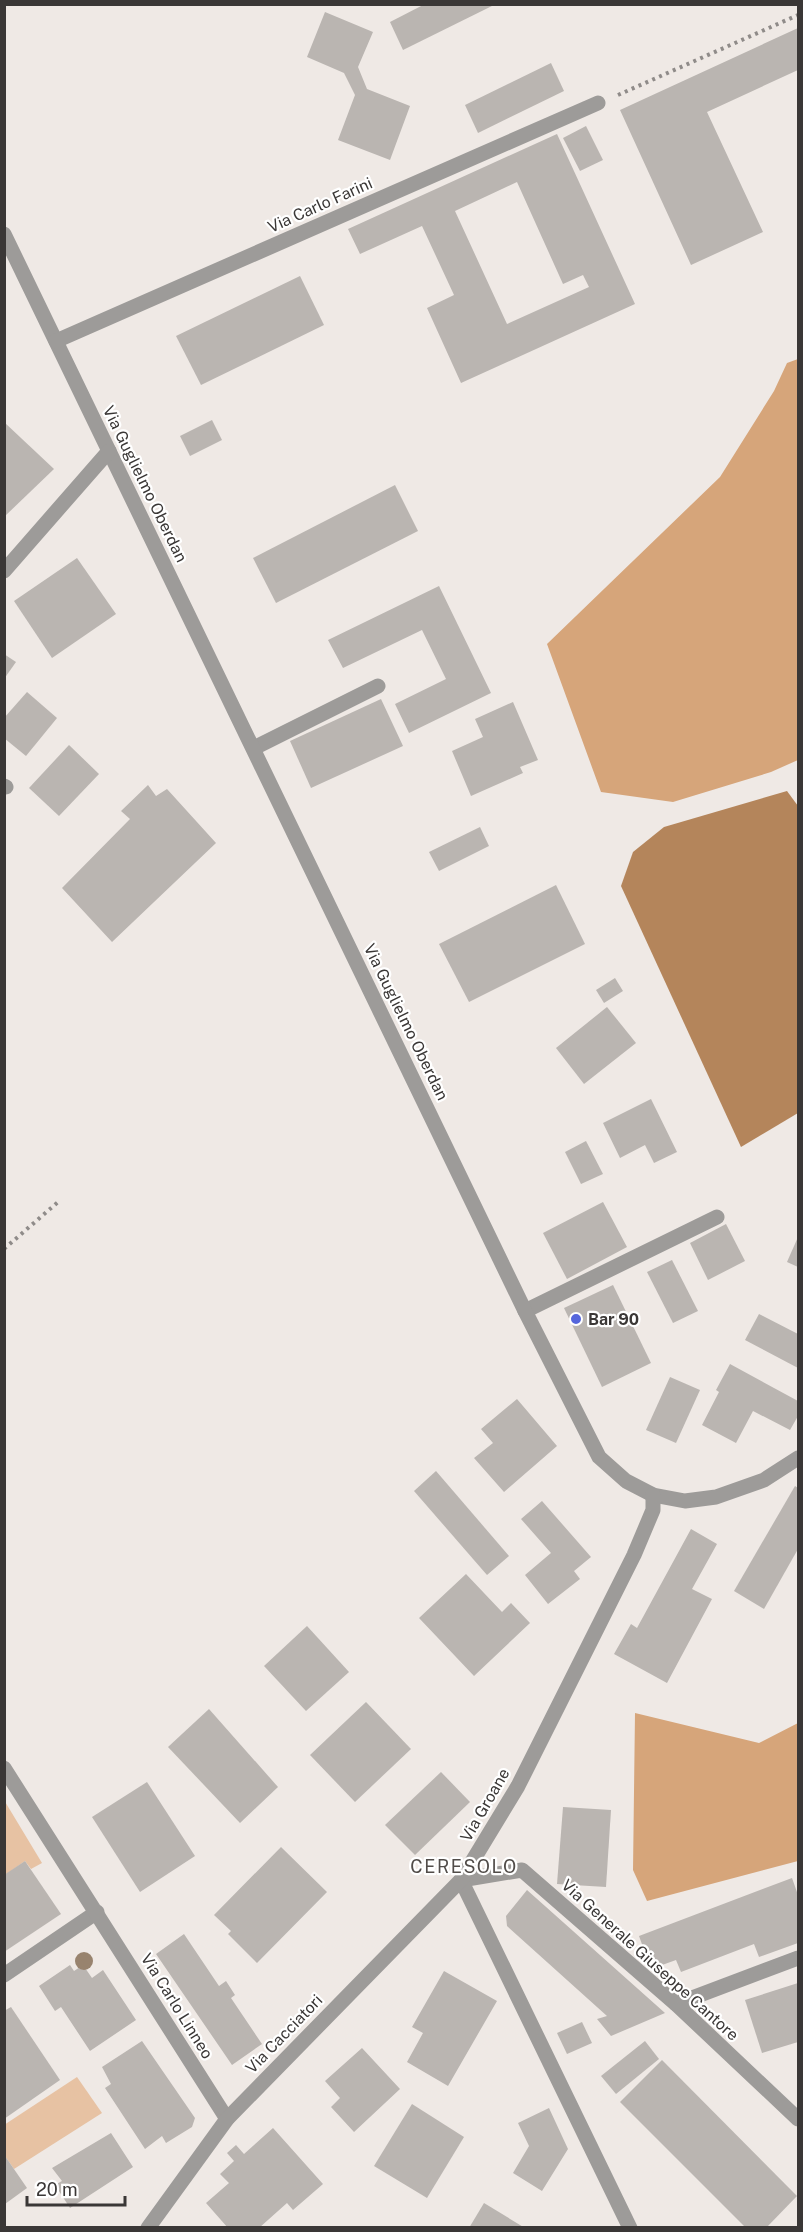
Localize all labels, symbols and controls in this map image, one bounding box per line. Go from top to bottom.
street label: Via Carlo Farini [265,173,375,237]
street label: Via Guglielmo Oberdan [99,403,191,565]
street label: Via Guglielmo Oberdan [360,941,452,1103]
place label: Bar 90 [588,1310,639,1329]
marker: Bar 90 [569,1312,583,1326]
street label: Via Groane [456,1765,514,1845]
district label: CERESOLO [410,1856,518,1877]
street label: Via Generale Giuseppe Cantore [558,1875,742,2045]
street label: Via Carlo Linneo [137,1950,217,2062]
street label: Via Cacciatori [242,1991,326,2077]
scale bar [27,2169,124,2207]
text: 20 m [36,2179,78,2200]

